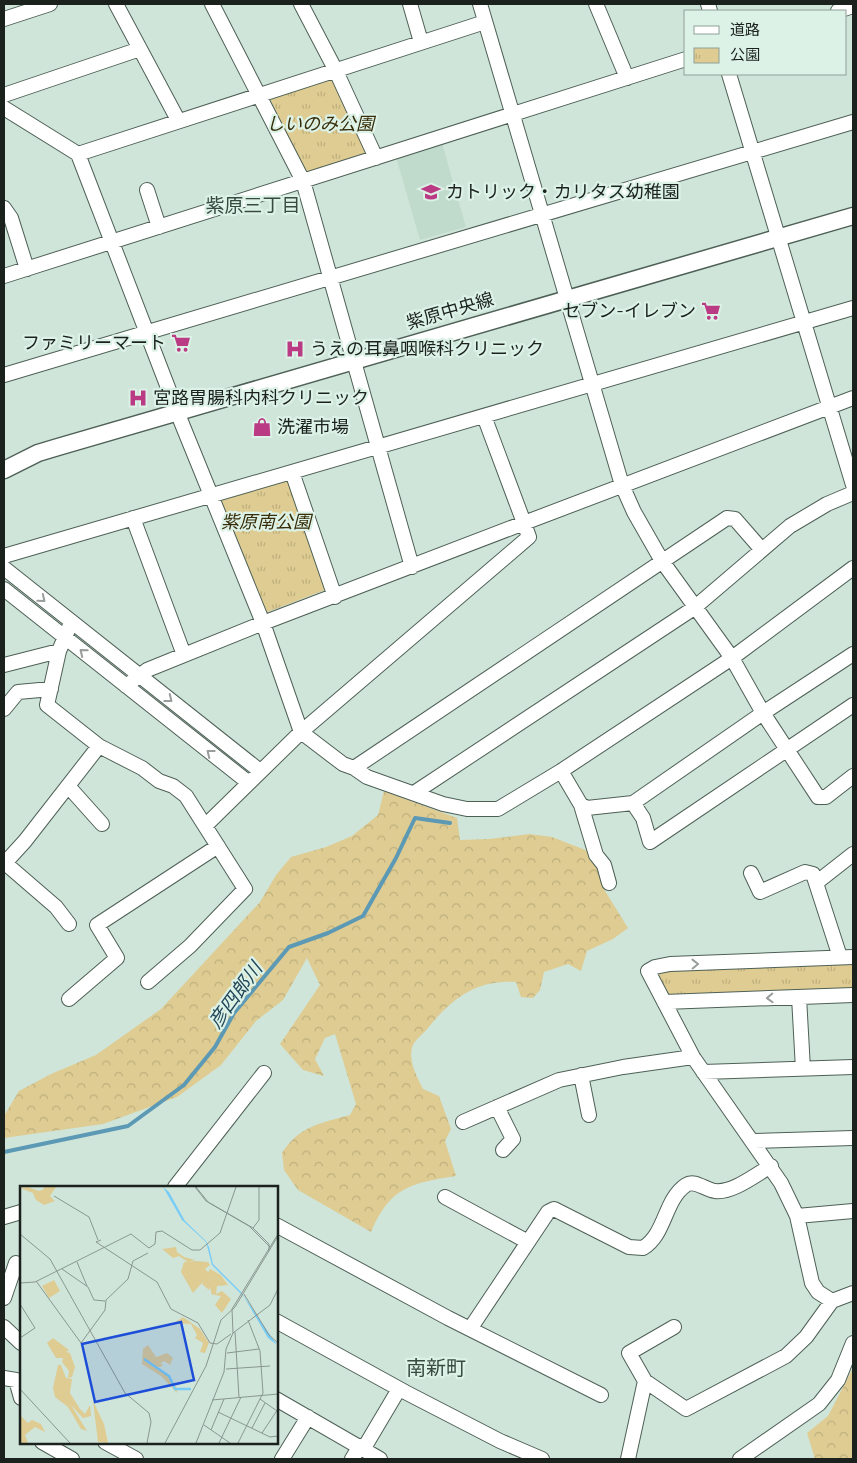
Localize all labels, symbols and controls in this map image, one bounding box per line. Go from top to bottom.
legend [684,10,847,75]
text: 道路 [730,19,760,39]
text: 公園 [730,44,760,64]
park label: しいのみ公園 [266,111,377,135]
place label: カトリック・カリタス幼稚園 [446,179,680,203]
school or university icon: カトリック・カリタス幼稚園 [420,181,442,203]
district label: 紫原三丁目 [205,192,301,217]
street label: 紫原中央線 [403,286,496,334]
place label: セブン-イレブン [562,298,696,322]
supermarket icon: セブン-イレブン [700,300,722,322]
place label: ファミリーマート [22,330,166,354]
supermarket icon: ファミリーマート [170,332,192,354]
place label: うえの耳鼻咽喉科クリニック [310,336,544,360]
hospital icon: うえの耳鼻咽喉科クリニック [284,338,306,360]
place label: 宮路胃腸科内科クリニック [153,385,369,409]
hospital icon: 宮路胃腸科内科クリニック [127,387,149,409]
place label: 洗濯市場 [277,414,349,438]
shop icon: 洗濯市場 [251,416,273,438]
park label: 紫原南公園 [221,509,314,533]
one-way arrow [36,594,45,603]
one-way arrow [80,649,89,657]
one-way arrow [164,694,173,703]
one-way arrow [207,750,216,758]
water label: 彦四郎川 [202,955,268,1033]
one-way arrow [692,959,700,969]
one-way arrow [765,993,773,1003]
inset map [20,1186,278,1443]
district label: 南新町 [406,1354,466,1381]

